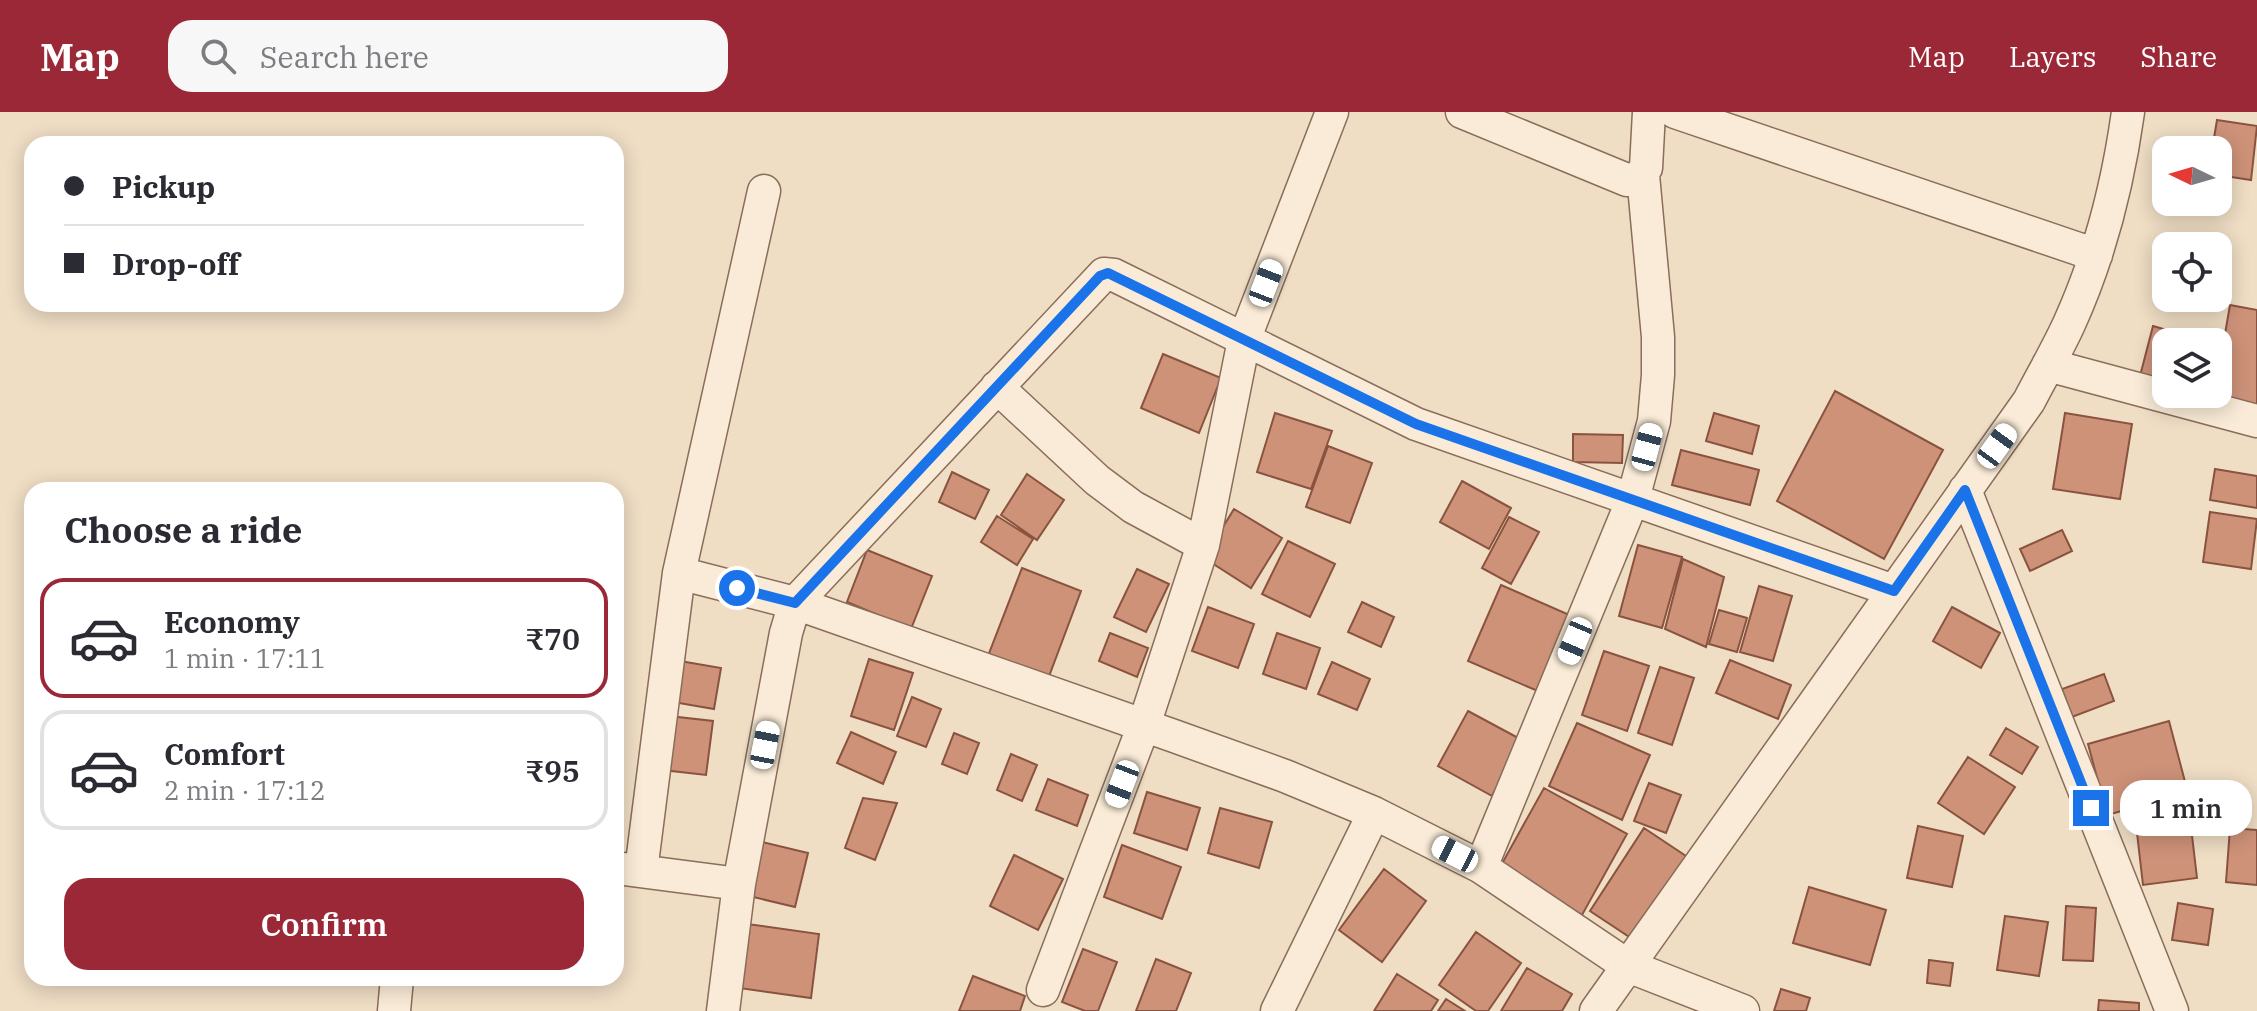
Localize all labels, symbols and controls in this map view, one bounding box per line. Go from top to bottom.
search box [168,20,728,92]
text: Map [40,32,120,81]
icon: search [196,34,240,78]
text: Search here [260,37,429,76]
text: Map [1908,38,1965,75]
text: Layers [2009,38,2096,75]
text: Share [2140,38,2217,75]
north arrow [2152,136,2232,216]
map controls [2152,136,2232,408]
text: Pickup [112,167,215,206]
button: locate [2152,232,2232,312]
text: Drop-off [112,244,240,283]
car [1246,256,1286,310]
button: layers [2152,328,2232,408]
car [1973,420,2021,472]
car [1629,421,1665,473]
text: Choose a ride [64,506,303,553]
route start [719,570,755,606]
icon: car [68,602,140,674]
text: Economy [164,602,300,641]
car [1555,614,1595,668]
text: ₹70 [525,619,580,658]
text: 1 min · 17:11 [164,641,326,675]
car [749,719,781,771]
icon: car [68,734,140,806]
text: Comfort [164,734,285,773]
text: ₹95 [525,751,580,790]
car [1102,757,1142,811]
text: 2 min · 17:12 [164,773,326,807]
callout: 1 min [2119,780,2251,836]
route end [2073,790,2109,826]
text: 1 min [2150,791,2222,825]
car [1428,832,1482,876]
button: Confirm [64,878,584,970]

